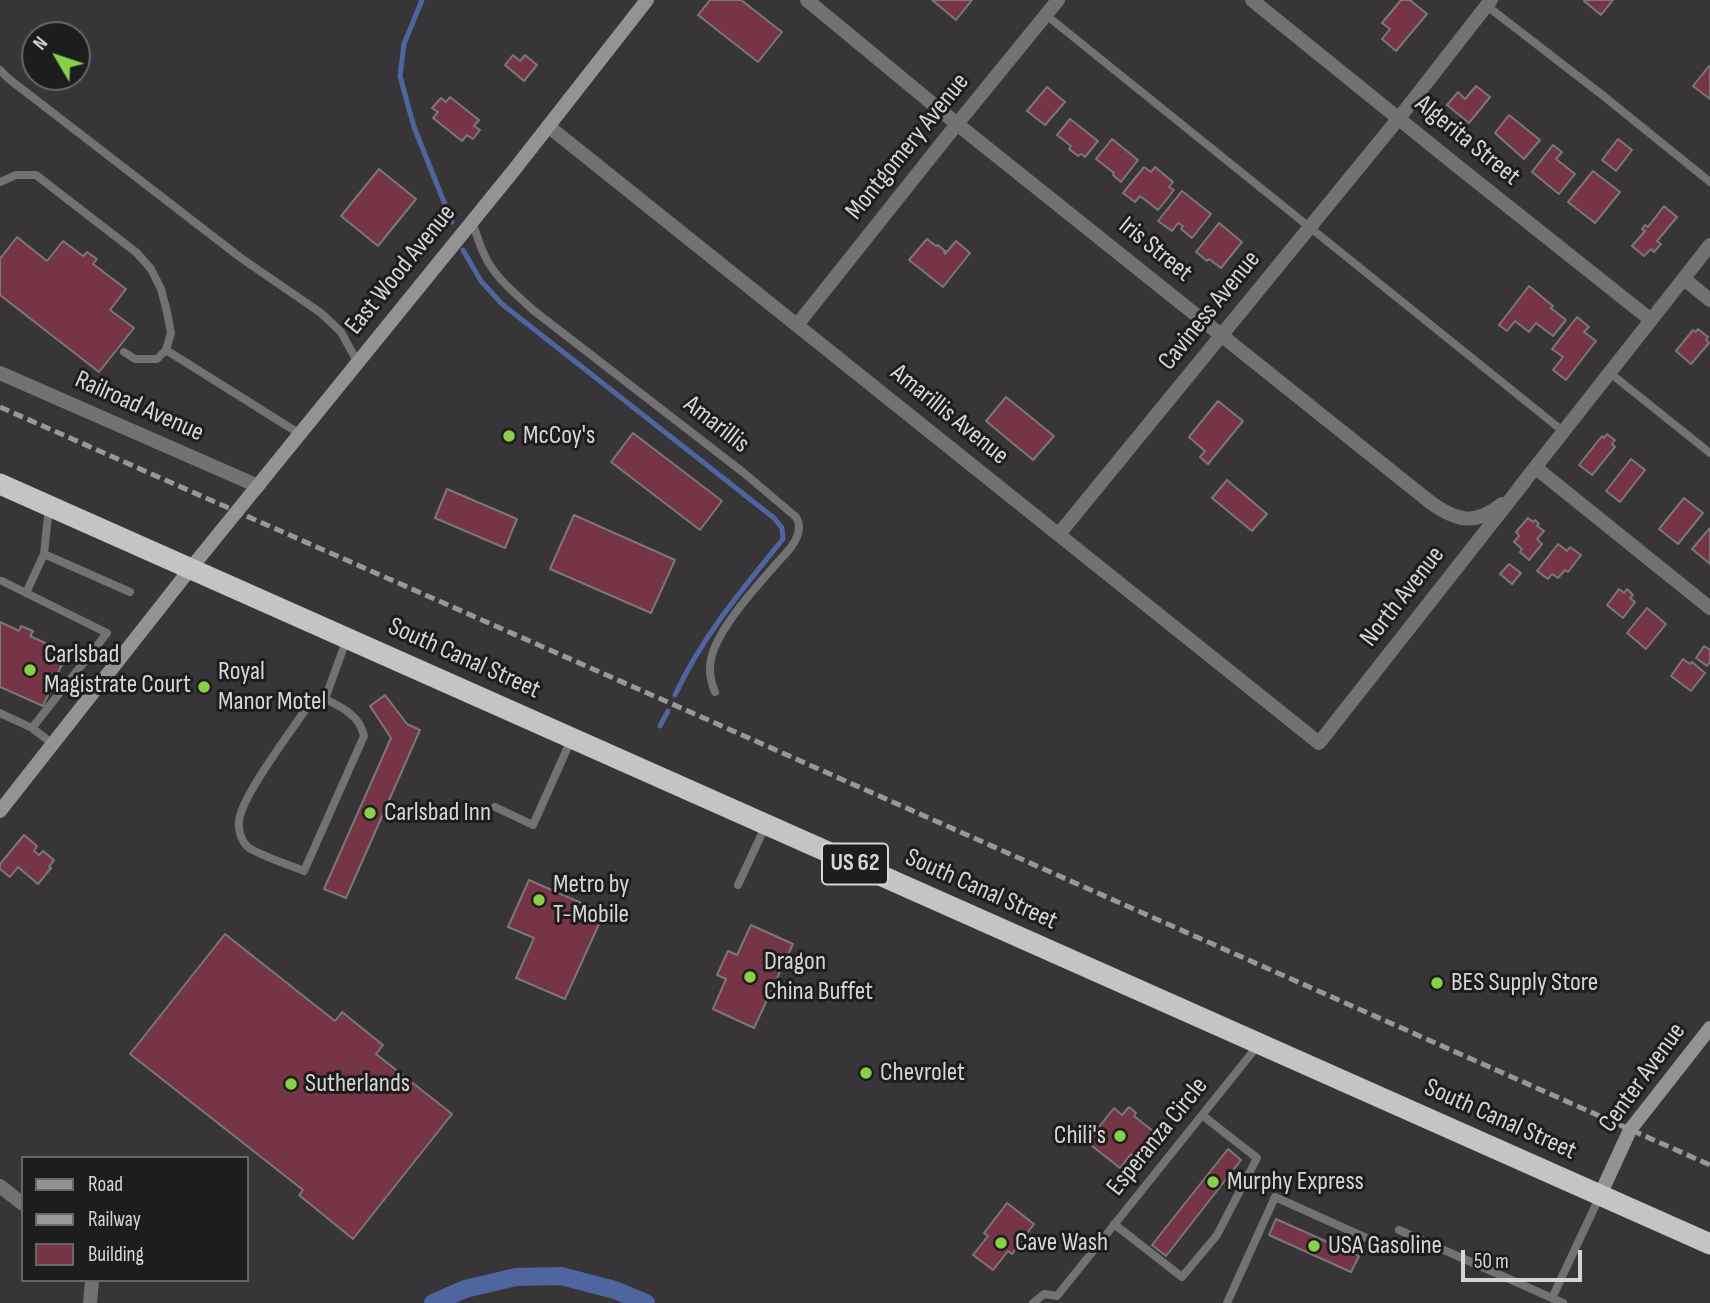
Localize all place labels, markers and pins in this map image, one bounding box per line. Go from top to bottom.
place label: McCoy's [523,420,595,452]
marker: McCoy's [501,428,517,444]
place label: Carlsbad Magistrate Court [44,639,191,700]
place label: Royal Manor Motel [218,656,326,718]
marker: Carlsbad Magistrate Court [22,662,38,678]
marker: Royal Manor Motel [196,679,212,695]
place label: Carlsbad Inn [384,797,491,829]
marker: Carlsbad Inn [362,805,378,821]
place label: Metro by T-Mobile [553,869,629,931]
marker: Metro by T-Mobile [531,892,547,908]
place label: Dragon China Buffet [764,946,873,1007]
place label: BES Supply Store [1451,967,1598,999]
marker: Dragon China Buffet [742,969,758,985]
marker: BES Supply Store [1429,975,1445,991]
place label: Chevrolet [880,1057,965,1089]
marker: Chevrolet [858,1065,874,1081]
place label: Sutherlands [305,1068,410,1100]
marker: Sutherlands [283,1076,299,1092]
place label: Chili's [1054,1120,1106,1152]
marker: Chili's [1112,1128,1128,1144]
place label: Murphy Express [1227,1166,1364,1198]
marker: Murphy Express [1205,1174,1221,1190]
place label: Cave Wash [1015,1227,1108,1259]
place label: USA Gasoline [1328,1230,1442,1262]
marker: Cave Wash [993,1235,1009,1251]
marker: USA Gasoline [1306,1238,1322,1254]

